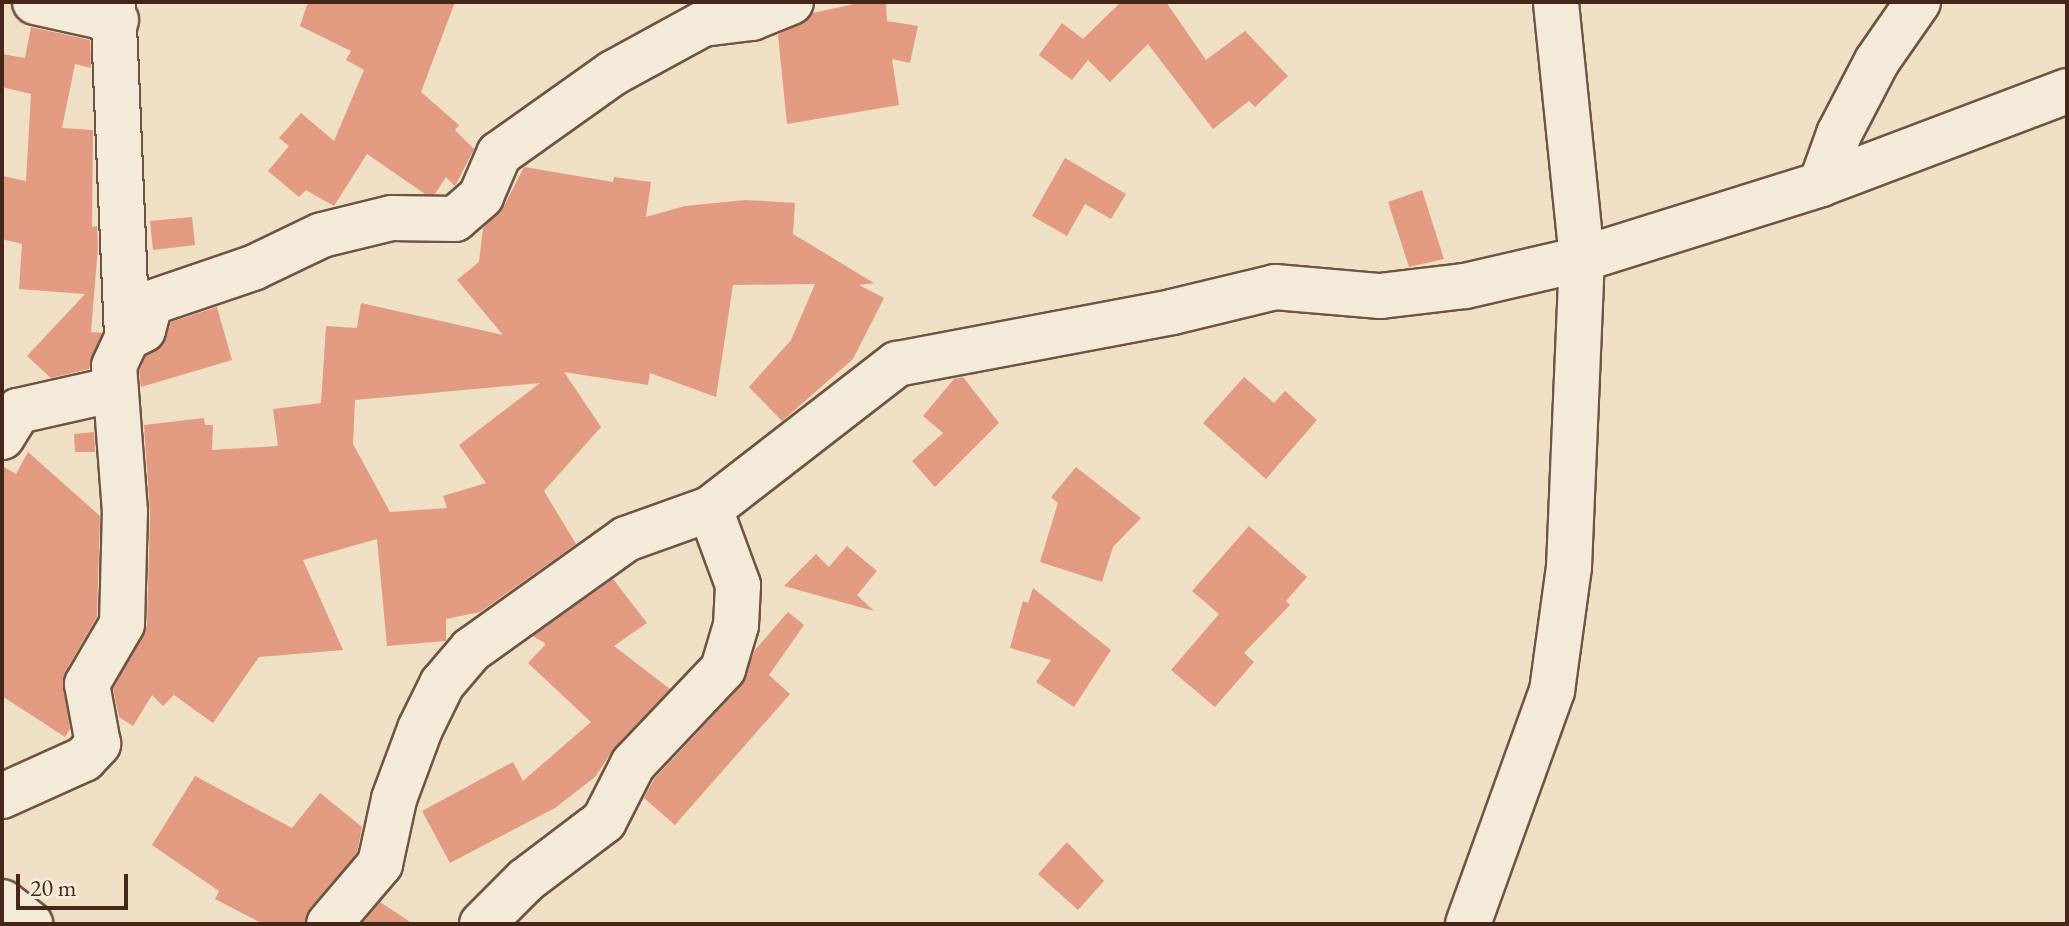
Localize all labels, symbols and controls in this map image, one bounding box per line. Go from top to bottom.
scale bar [20,858,132,908]
text: 20 m [30,872,77,903]

